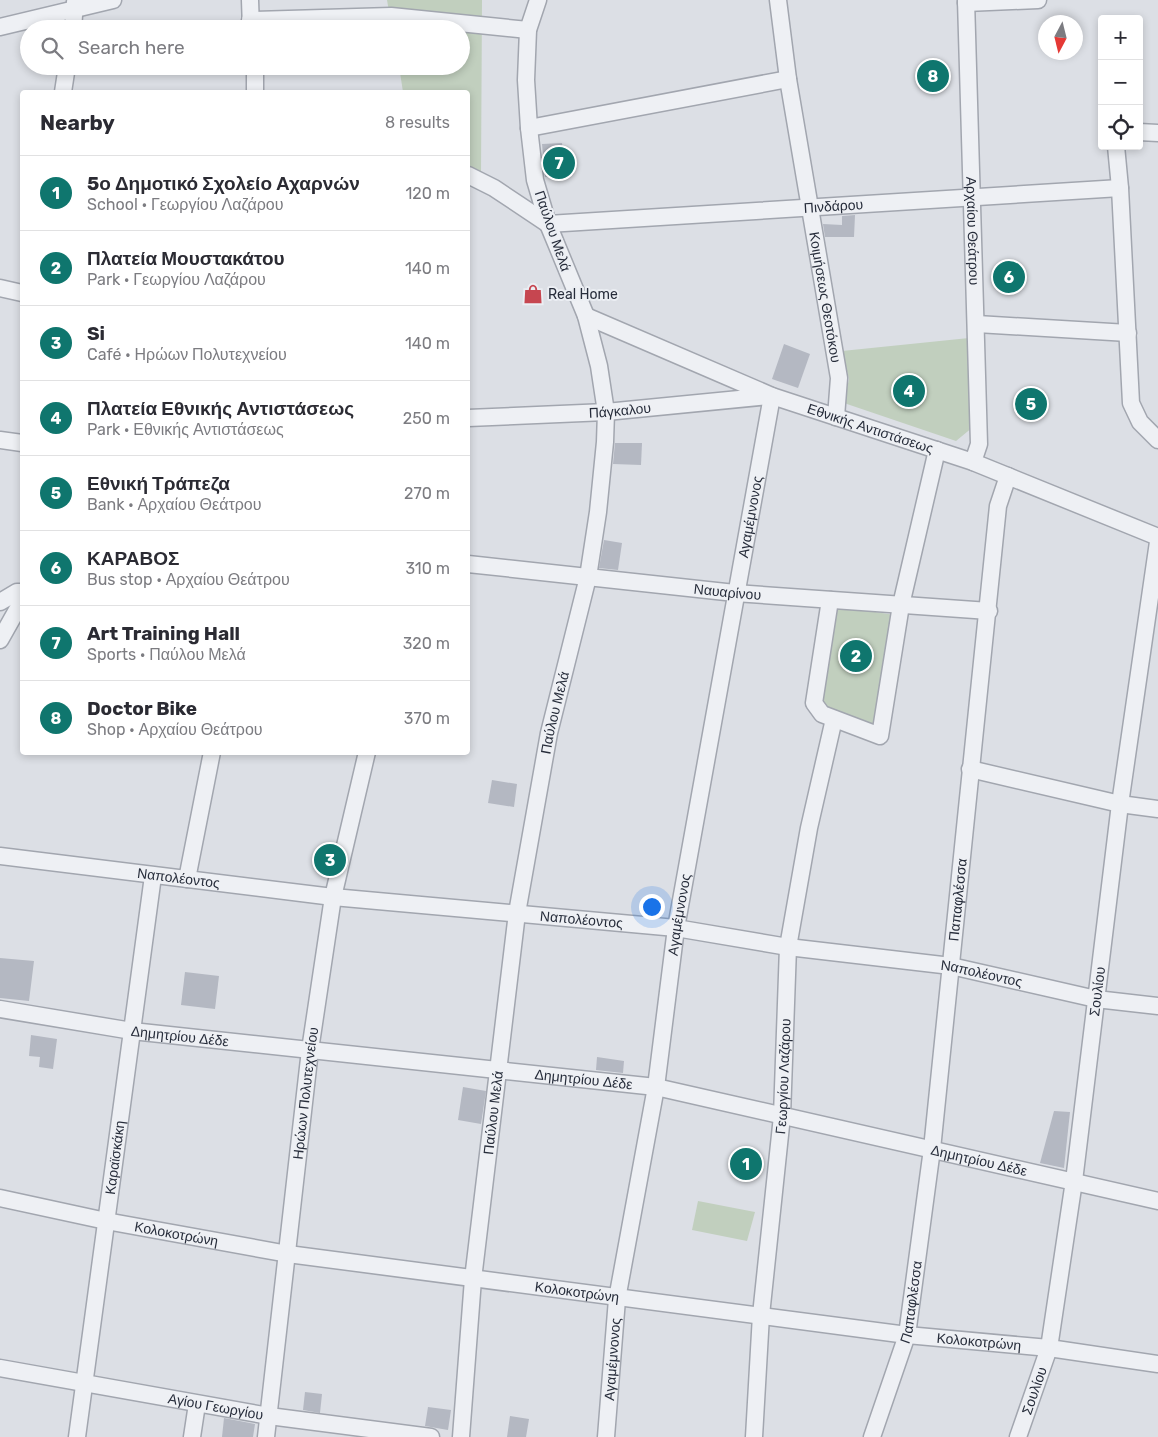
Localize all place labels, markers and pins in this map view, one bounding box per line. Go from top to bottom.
pin: 8 [917,57,949,95]
pin: 7 [543,144,575,182]
pin: 6 [993,258,1025,296]
shop icon: Real Home [522,283,544,305]
place label: Real Home [548,286,618,303]
pin: 4 [893,372,925,410]
pin: 5 [1015,385,1047,423]
pin: 2 [840,637,872,675]
pin: 3 [314,841,346,879]
pin: 1 [730,1145,762,1183]

